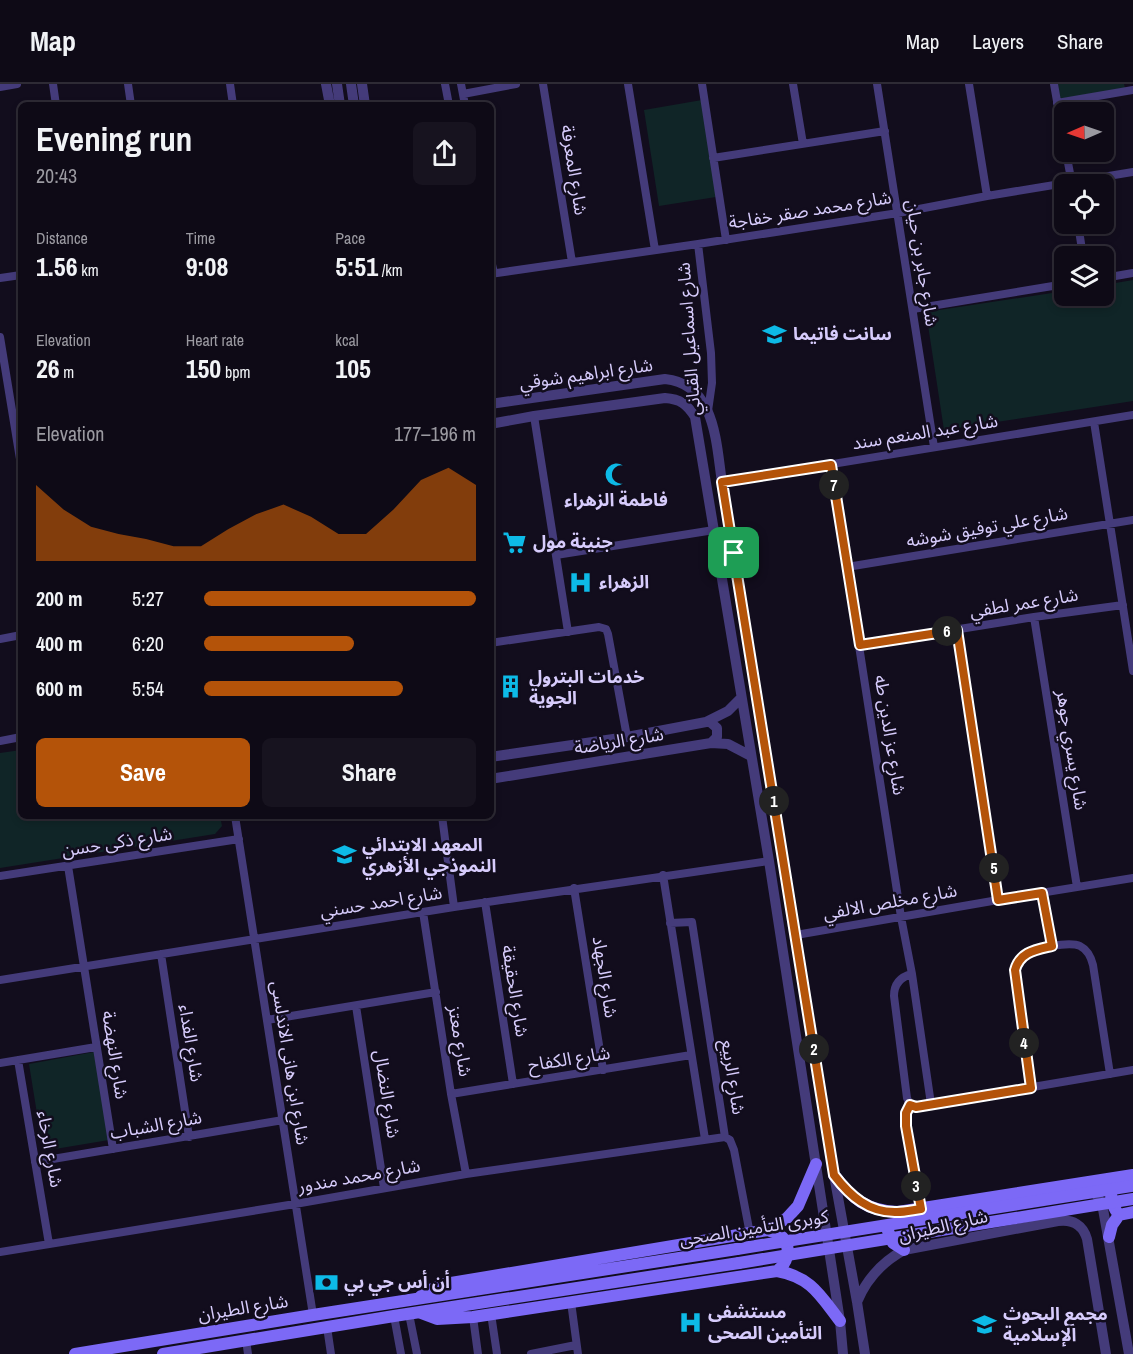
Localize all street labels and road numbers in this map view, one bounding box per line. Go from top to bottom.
street label: شارع المعرفة [553,123,594,217]
street label: شارع محمد صقر خفاجة [727,184,894,237]
street label: شارع جابر بن حيان [898,198,945,328]
street label: شارع اسماعيل القباني [671,261,708,417]
street label: شارع ابراهيم شوقي [518,352,655,397]
street label: شارع عبد المنعم سند [850,408,1000,457]
street label: شارع علي توفيق شوشه [904,500,1070,555]
street label: شارع عمر لطفي [968,582,1080,625]
street label: شارع عز الدين طه [867,673,912,797]
street label: شارع يسري جوهر [1049,687,1094,812]
street label: شارع الرياضة [572,721,666,762]
street label: شارع ذكى حسن [60,820,174,865]
street label: شارع مخلص الالفي [821,877,959,928]
street label: شارع احمد حسني [318,880,444,925]
street label: شارع الجهاد [585,934,624,1020]
street label: شارع الحقيقة [494,943,535,1039]
street label: شارع ابن هانى الاندلسى [263,979,316,1147]
street label: شارع الفداء [171,1002,210,1084]
street label: شارع معتز [440,1002,478,1079]
street label: شارع النهضة [94,1009,135,1101]
street label: شارع الربيع [713,1038,752,1117]
street label: شارع الكفاح [526,1040,612,1079]
street label: شارع النضال [366,1048,407,1140]
street label: شارع الشباب [108,1104,204,1147]
street label: شارع الرخاء [29,1108,70,1190]
street label: شارع محمد مندور [295,1152,423,1201]
street label: كوبرى التأمين الصحى [678,1203,831,1252]
street label: شارع الطيران [896,1203,990,1250]
street label: شارع الطيران [196,1288,290,1329]

